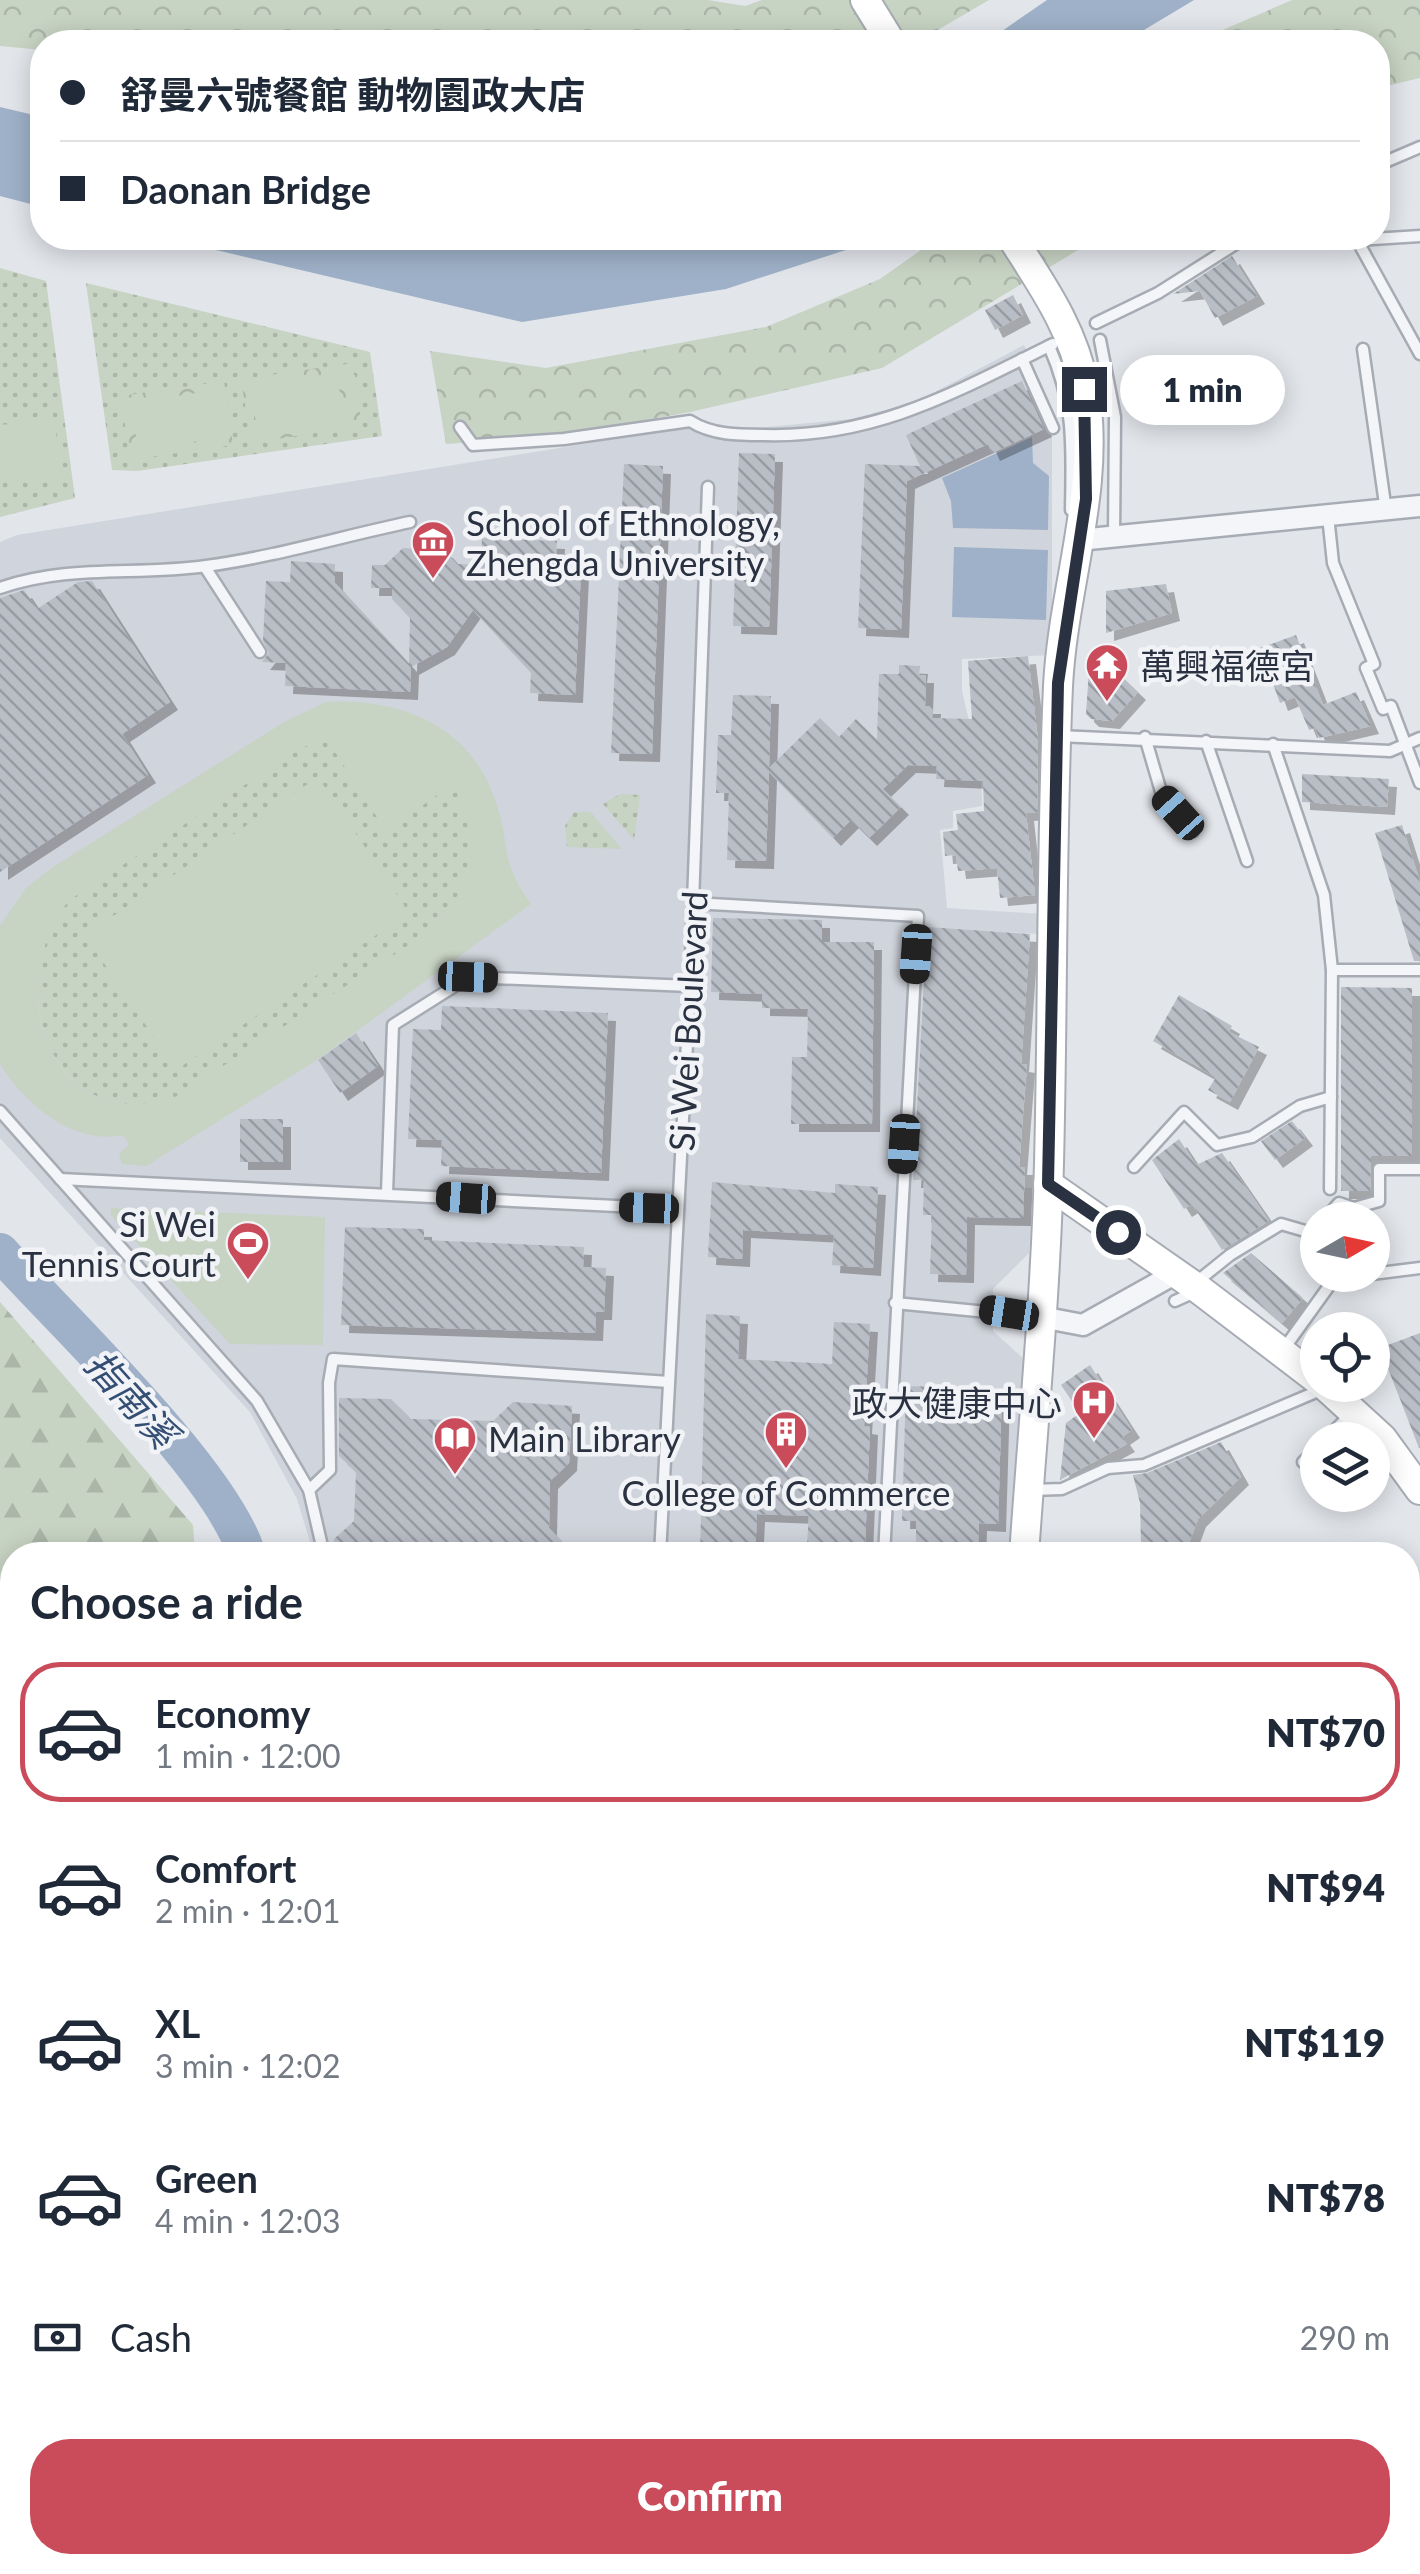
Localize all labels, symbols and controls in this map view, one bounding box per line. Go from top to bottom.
text: 舒曼六號餐館 動物園政大店 [120,71,585,117]
text: Daonan Bridge [120,166,371,212]
callout: 1 min [1119,354,1284,424]
route end [1062,367,1107,412]
text: 1 min [1163,370,1242,409]
place label: School of Ethnology, Zhengda University [466,501,780,583]
museum icon: School of Ethnology, Zhengda University [410,519,456,580]
temple icon: 萬興福德宮 [1084,642,1130,703]
place label: 萬興福德宮 [1140,644,1315,686]
car [1147,781,1209,845]
street label: Si Wei Boulevard [659,890,715,1152]
car [899,923,933,985]
car [437,961,499,993]
car [887,1113,921,1175]
car [435,1181,497,1215]
car [618,1192,680,1224]
place label: Si Wei Tennis Court [22,1202,216,1284]
north arrow [1300,1202,1390,1292]
map controls [1300,1202,1390,1512]
route start [1096,1210,1141,1255]
sports icon: Si Wei Tennis Court [225,1220,271,1281]
car [977,1293,1041,1333]
button: locate [1300,1312,1390,1402]
water label: 指南溪 [77,1340,191,1459]
hospital icon: 政大健康中心 [1071,1379,1117,1440]
place label: 政大健康中心 [852,1381,1062,1423]
building icon: College of Commerce [763,1409,809,1470]
library icon: Main Library [432,1415,478,1476]
place label: Main Library [488,1417,681,1459]
button: layers [1300,1422,1390,1512]
place label: College of Commerce [621,1471,951,1513]
text: Choose a ride [30,1575,303,1629]
icon: car [35,1687,125,1777]
text: Economy [155,1690,310,1736]
text: NT$70 [1266,1709,1385,1755]
text: 1 min · 12:00 [155,1736,341,1775]
icon: car [35,1842,125,1932]
text: Comfort [155,1845,296,1891]
text: NT$94 [1266,1864,1385,1910]
text: 2 min · 12:01 [155,1891,341,1930]
icon: car [35,1997,125,2087]
text: XL [155,2000,200,2046]
text: NT$119 [1244,2019,1385,2065]
text: 3 min · 12:02 [155,2046,341,2085]
icon: car [35,2152,125,2242]
text: Green [155,2155,258,2201]
text: NT$78 [1266,2174,1385,2220]
text: 4 min · 12:03 [155,2201,341,2240]
icon: cash [30,2310,85,2365]
text: Cash [110,2314,192,2360]
text: 290 m [1300,2318,1390,2357]
button: Confirm [30,2439,1390,2554]

